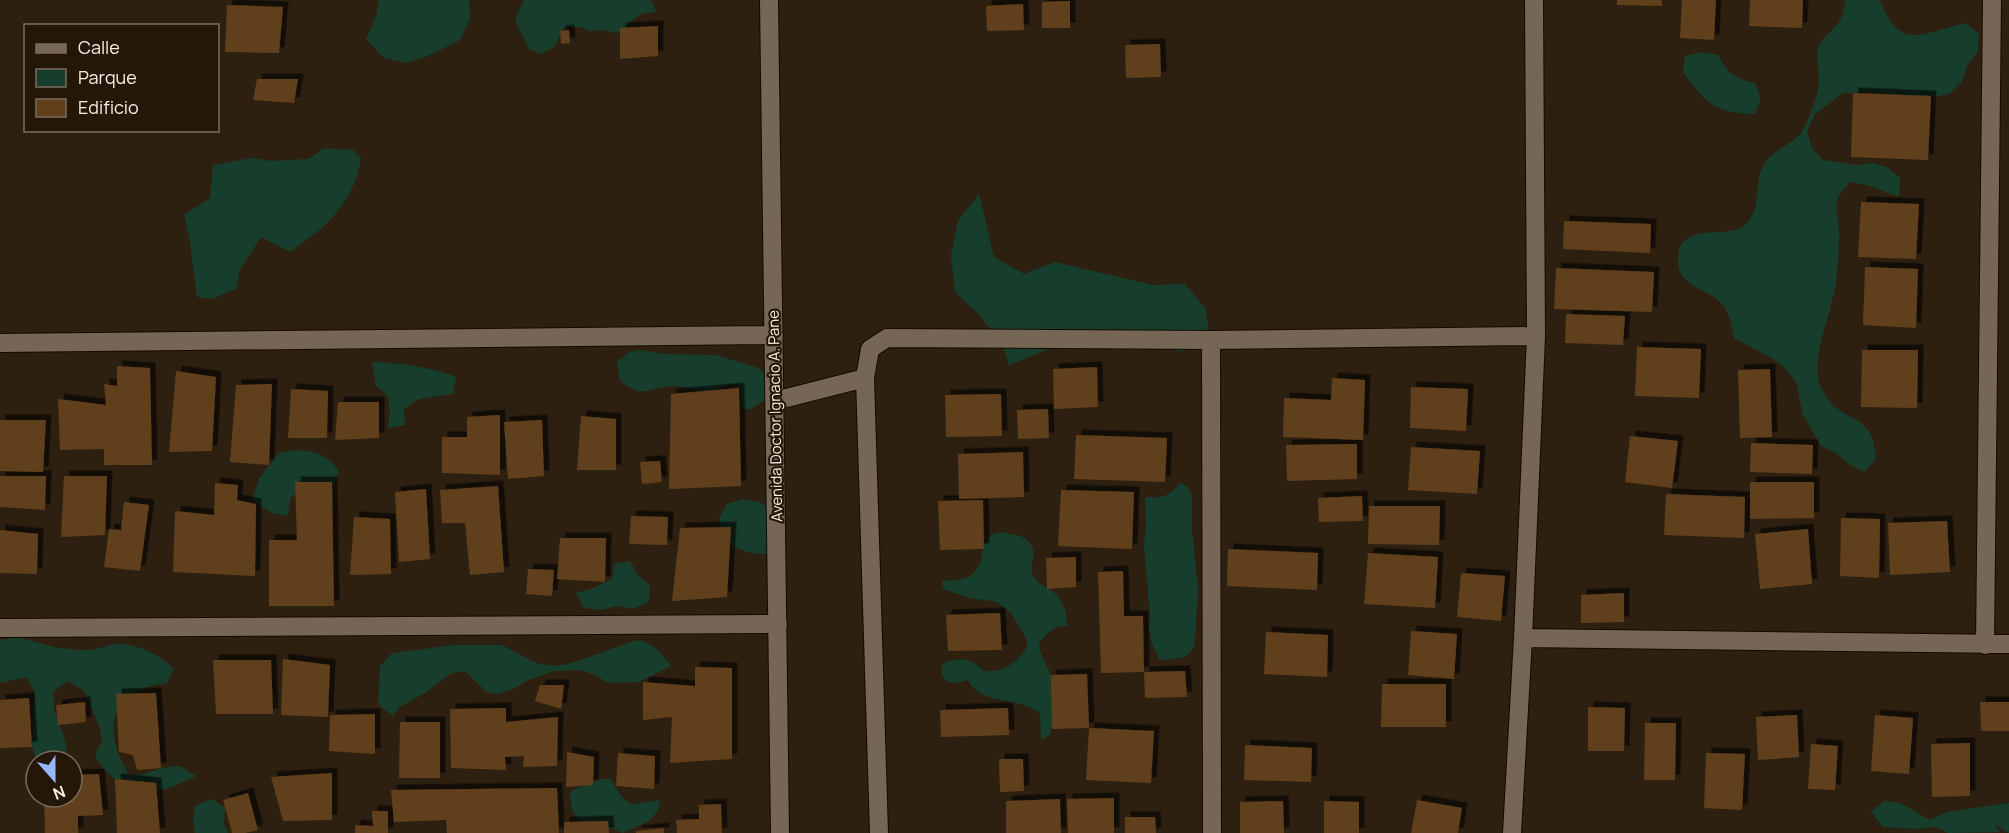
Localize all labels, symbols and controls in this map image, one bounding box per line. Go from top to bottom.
legend [24,24,219,132]
text: Calle [78,35,120,59]
text: Parque [78,65,137,89]
text: Edificio [78,95,139,119]
street label: Avenida Doctor Ignacio A. Pane [763,310,787,522]
north arrow [24,749,84,809]
text: N [50,781,69,805]

